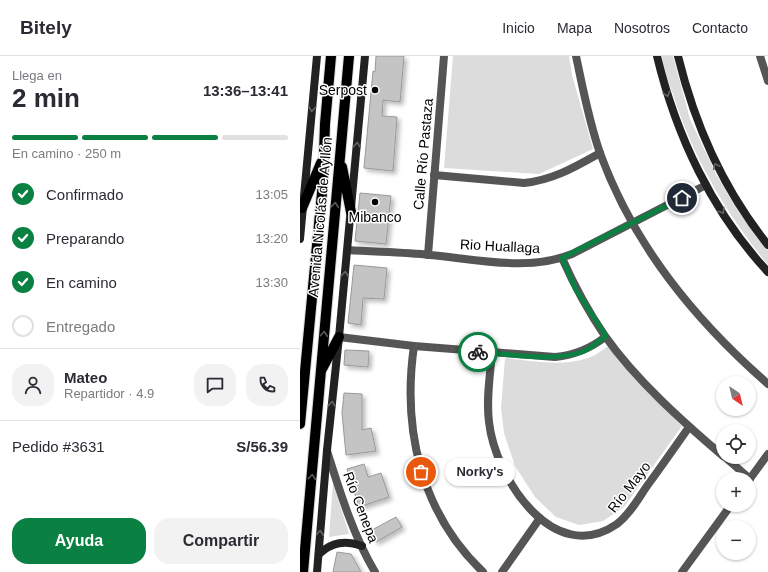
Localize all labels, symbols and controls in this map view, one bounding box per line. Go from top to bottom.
text: Bitely [20,17,72,38]
text: Inicio [502,20,535,36]
text: Mapa [557,20,592,36]
text: Nosotros [614,20,670,36]
text: Contacto [692,20,748,36]
text: Llega en [12,68,62,83]
text: 13:36–13:41 [203,82,288,99]
place label: Serpost [319,82,367,98]
text: 2 min [12,83,80,113]
marker: Serpost [370,85,380,95]
one-way arrow [662,90,671,97]
street label: Calle Río Pastaza [410,97,436,211]
one-way arrow [308,106,317,112]
street label: Avenida Nicolás de Ayllón [305,136,335,298]
one-way arrow [352,142,361,148]
text: En camino · 250 m [12,146,121,161]
one-way arrow [713,163,721,170]
pin [665,181,699,215]
icon: check [12,183,34,205]
text: Confirmado [46,186,124,203]
text: 13:05 [255,187,288,202]
icon: home [671,187,693,209]
marker: Mibanco [370,197,380,207]
one-way arrow [330,202,339,208]
one-way arrow [717,207,724,214]
place label: Mibanco [349,209,402,225]
icon: check [12,227,34,249]
text: Preparando [46,230,124,247]
text: 13:20 [255,231,288,246]
street label: Rio Huallaga [460,236,541,256]
icon: check [12,271,34,293]
one-way arrow [340,271,349,277]
text: En camino [46,274,117,291]
text: 13:30 [255,275,288,290]
text: Entregado [46,318,115,335]
one-way arrow [319,331,328,337]
courier [458,332,498,372]
icon: bike [467,341,489,363]
button: person [12,364,54,406]
button: chat [194,364,236,406]
button: phone [246,364,288,406]
text: Mateo [64,369,107,386]
north arrow [716,376,756,416]
map controls [716,376,756,560]
text: Repartidor · 4.9 [64,386,154,401]
one-way arrow [327,401,336,407]
button: locate [716,424,756,464]
text: Pedido #3631 [12,438,105,455]
text: S/56.39 [236,438,288,455]
pin [404,455,438,489]
callout: Norky's [445,458,515,486]
street label: Río Mayo [604,458,654,516]
icon: bag [410,461,432,483]
text: Norky's [456,464,504,479]
street label: Río Cenepa [340,469,382,545]
button: + [716,472,756,512]
one-way arrow [307,474,316,480]
button: Ayuda [12,518,146,564]
button: Compartir [154,518,288,564]
button: − [716,520,756,560]
one-way arrow [316,530,325,536]

